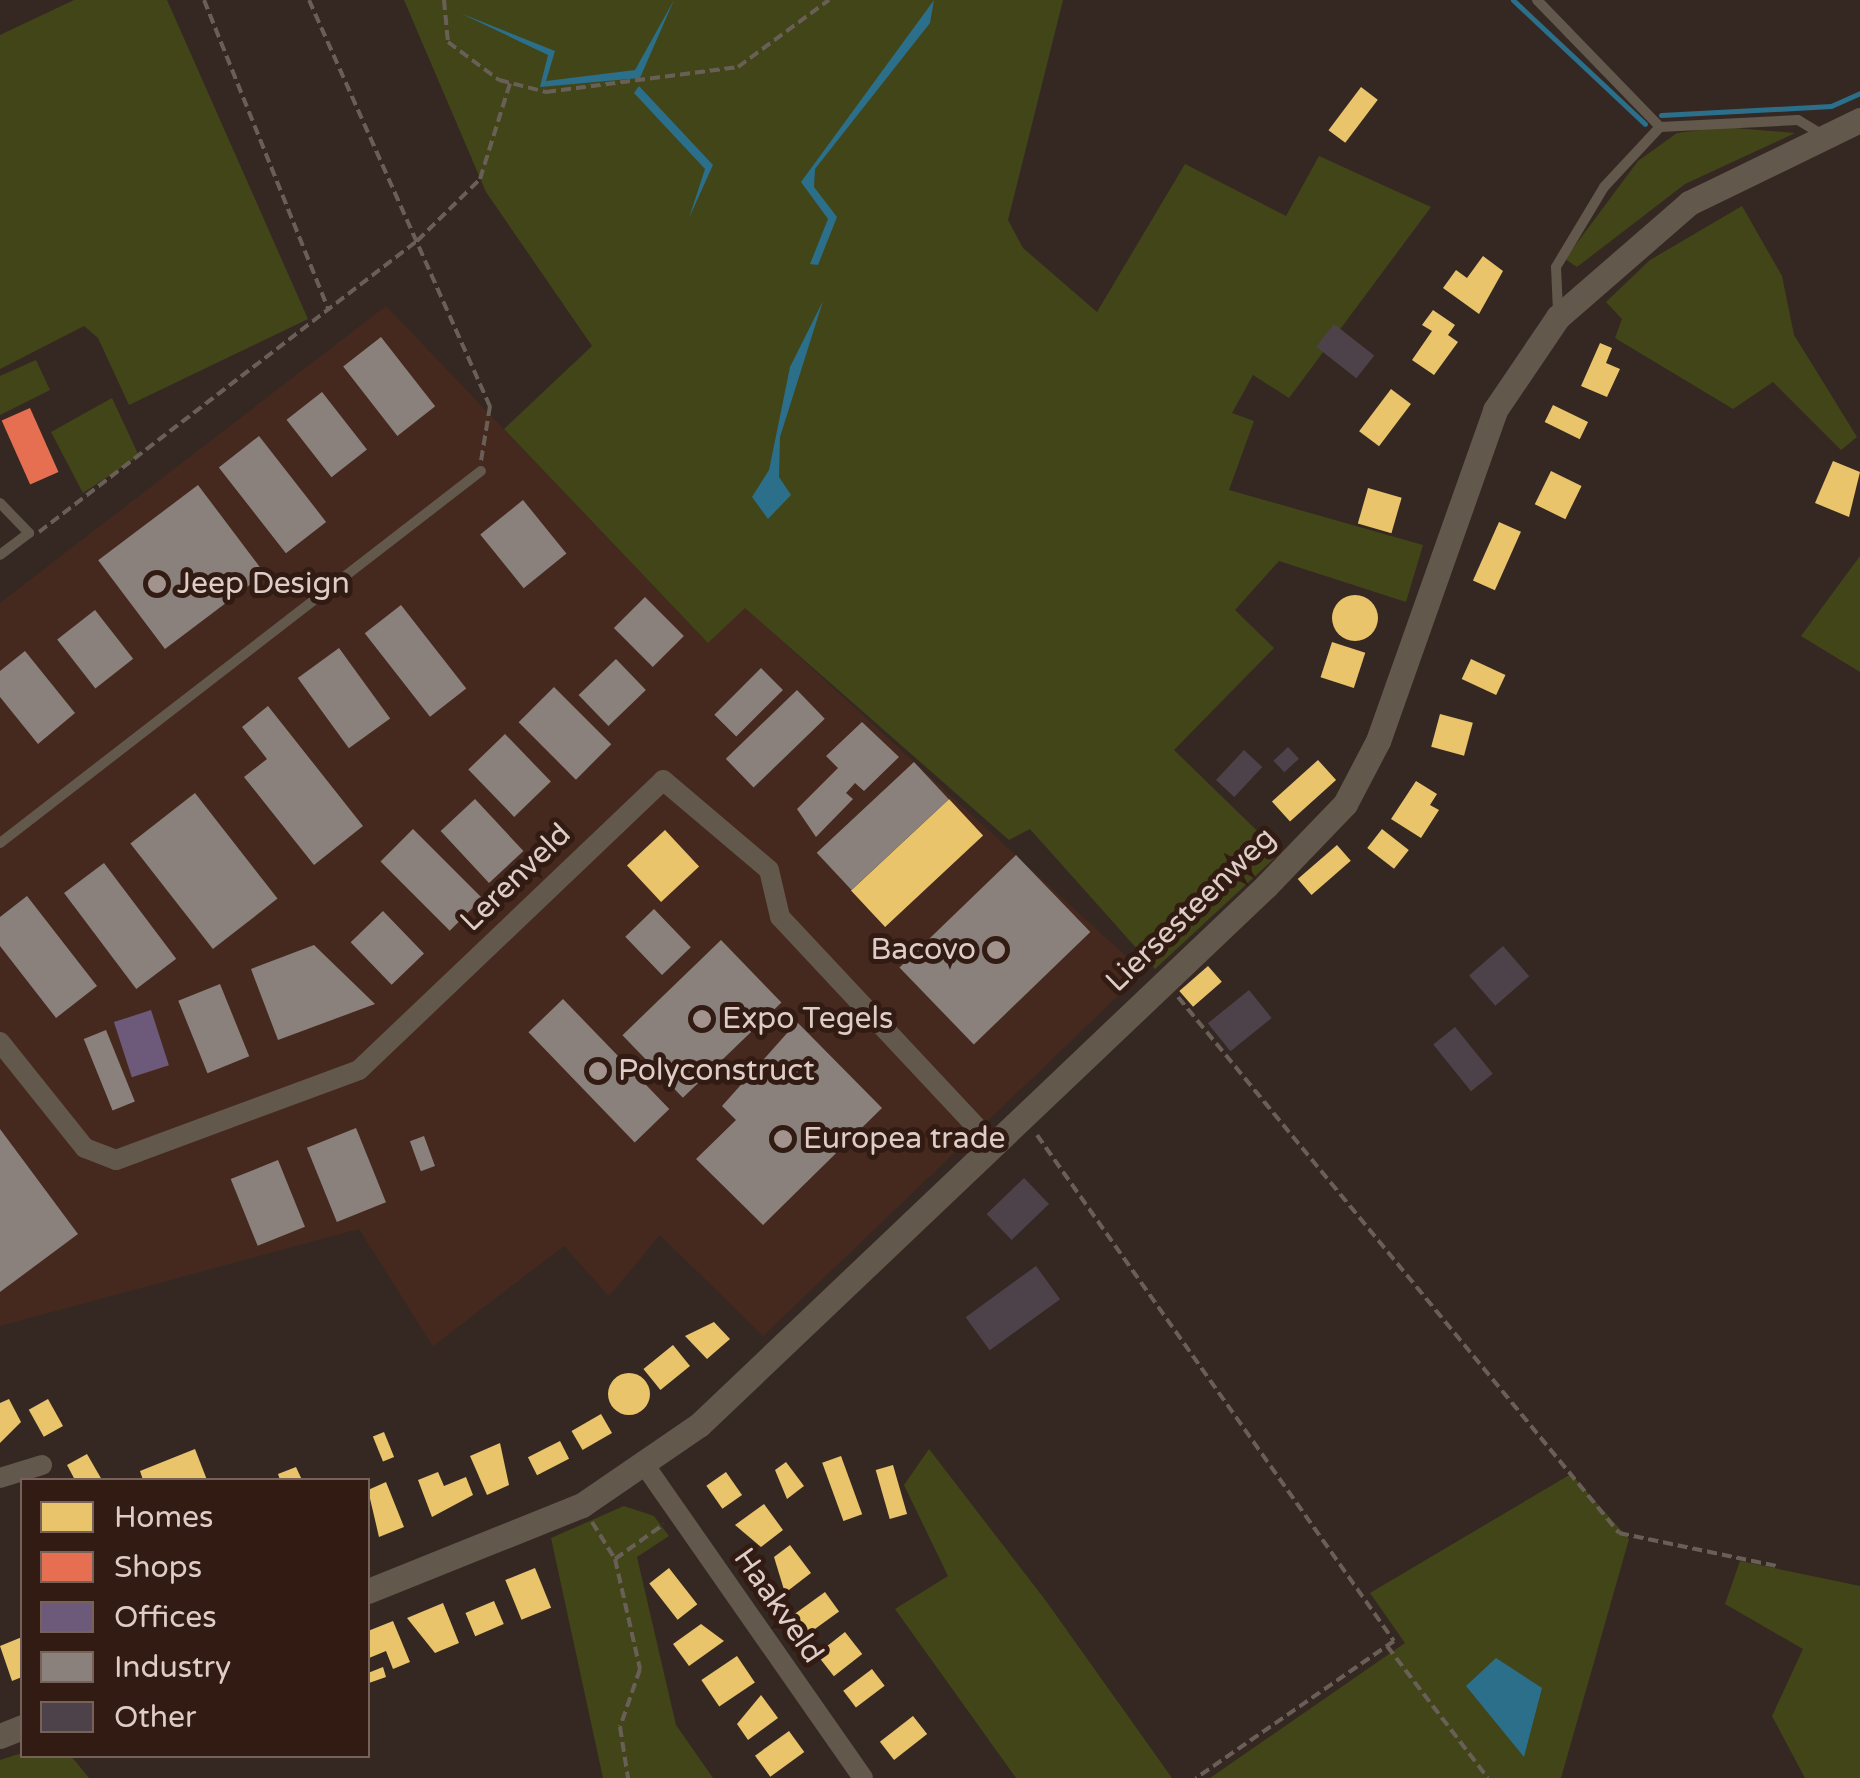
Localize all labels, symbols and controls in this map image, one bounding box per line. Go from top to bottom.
place label: Jeep Design [177,566,350,602]
marker: Jeep Design [146,573,168,595]
street label: Lerenveld [453,817,579,939]
street label: Liersesteenweg [1099,820,1283,1000]
place label: Bacovo [871,932,976,968]
marker: Bacovo [985,939,1007,961]
place label: Expo Tegels [722,1001,893,1037]
marker: Expo Tegels [691,1008,713,1030]
place label: Polyconstruct [618,1053,815,1089]
marker: Polyconstruct [587,1060,609,1082]
place label: Europea trade [803,1121,1006,1157]
marker: Europea trade [772,1128,794,1150]
legend [20,1478,370,1758]
text: Homes [114,1499,213,1536]
street label: Haakveld [725,1542,831,1670]
text: Shops [114,1549,202,1586]
text: Offices [114,1599,217,1636]
text: Industry [114,1649,231,1686]
text: Other [114,1699,197,1736]

